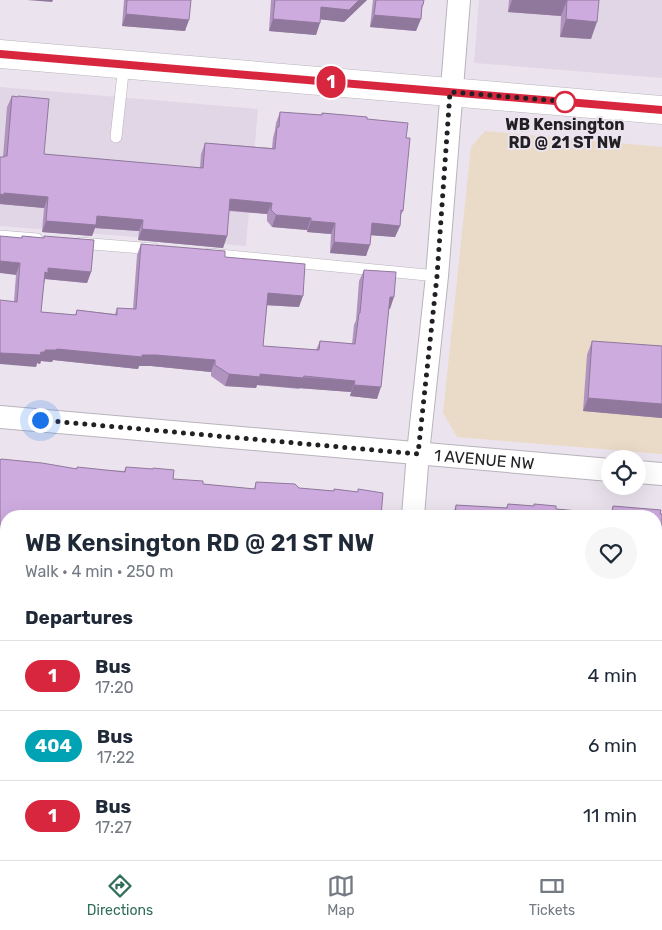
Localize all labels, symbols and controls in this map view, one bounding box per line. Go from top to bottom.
line badge: 1 [315,66,347,98]
text: 1 [327,71,335,93]
marker: WB Kensington RD @ 21 ST NW [554,91,576,113]
place label: WB Kensington RD @ 21 ST NW [505,115,625,152]
your location [28,408,53,433]
street label: 1 AVENUE NW [433,446,535,473]
map controls [601,450,646,495]
button: locate [601,450,646,495]
button: heart [585,527,637,579]
text: WB Kensington RD @ 21 ST NW [25,529,374,557]
text: Walk · 4 min · 250 m [25,562,173,581]
text: Departures [25,606,133,629]
text: Bus [95,655,131,678]
text: 4 min [588,664,637,687]
text: 1 [48,665,57,687]
text: 17:20 [95,678,134,697]
text: Bus [97,725,133,748]
text: 6 min [588,734,637,757]
text: 404 [35,735,72,757]
text: 17:22 [97,748,135,767]
text: Bus [95,795,131,818]
text: 11 min [583,804,637,827]
text: 1 [48,805,57,827]
text: 17:27 [95,818,132,837]
tab: Directions [87,872,153,919]
tab: Map [327,872,355,919]
tab: Tickets [529,872,575,919]

